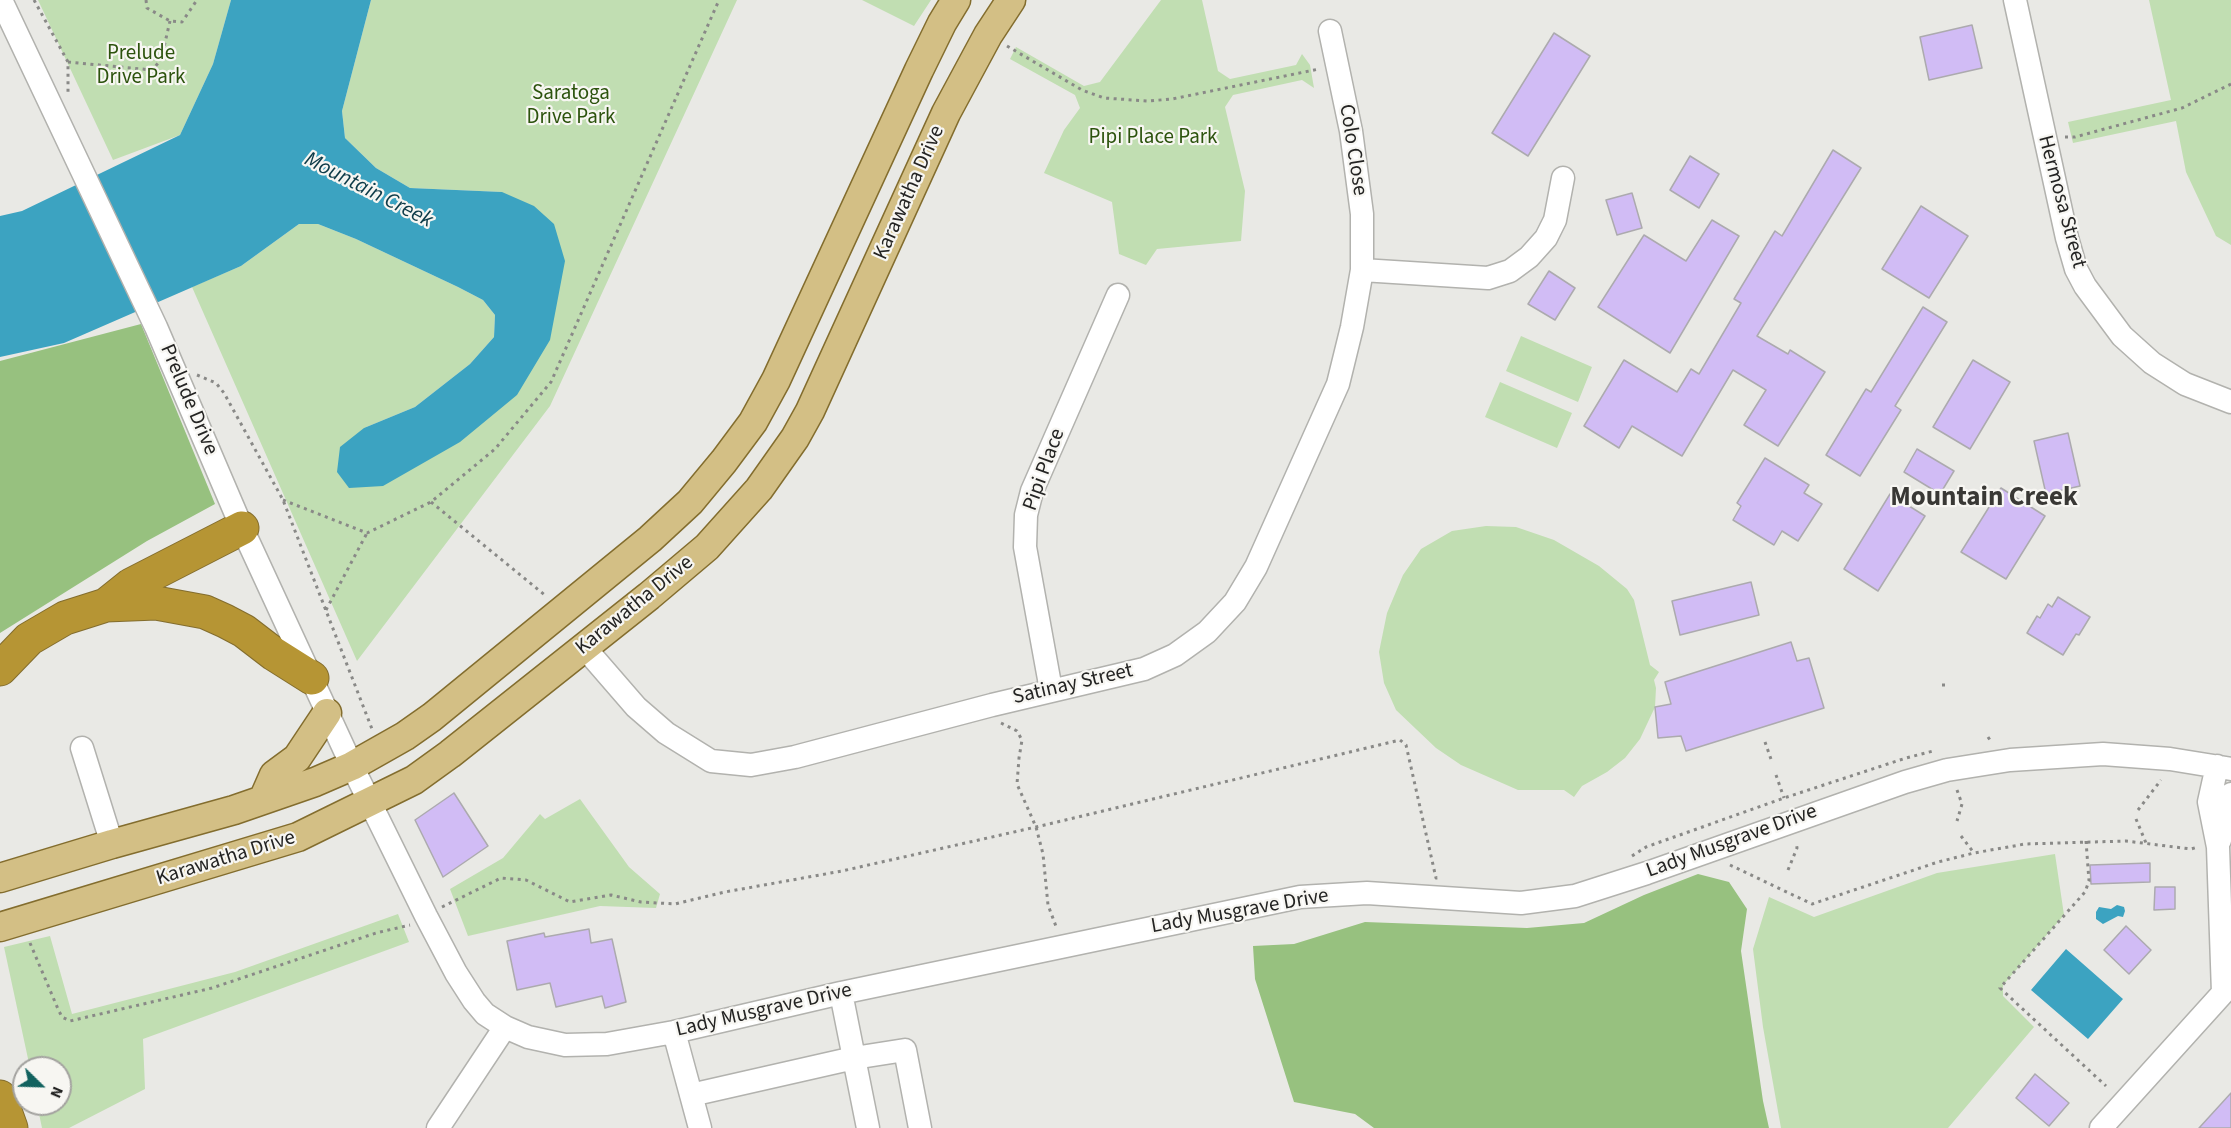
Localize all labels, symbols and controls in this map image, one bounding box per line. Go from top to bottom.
park label: Prelude Drive Park [97,41,185,91]
park label: Saratoga Drive Park [527,81,615,131]
street label: Colo Close [1332,102,1372,198]
street label: Karawatha Drive [869,122,951,264]
park label: Pipi Place Park [1089,125,1217,151]
street label: Hermosa Street [2031,133,2091,271]
water label: Mountain Creek [299,147,437,235]
street label: Prelude Drive [153,341,223,459]
street label: Pipi Place [1019,426,1071,514]
district label: Mountain Creek [1890,483,2078,515]
street label: Karawatha Drive [571,551,699,661]
street label: Satinay Street [1011,659,1135,711]
street label: Lady Musgrave Drive [1643,799,1821,885]
street label: Karawatha Drive [153,826,299,892]
street label: Lady Musgrave Drive [1149,884,1331,940]
street label: Lady Musgrave Drive [674,979,854,1043]
north arrow [12,1056,72,1116]
text: N [45,1083,69,1101]

